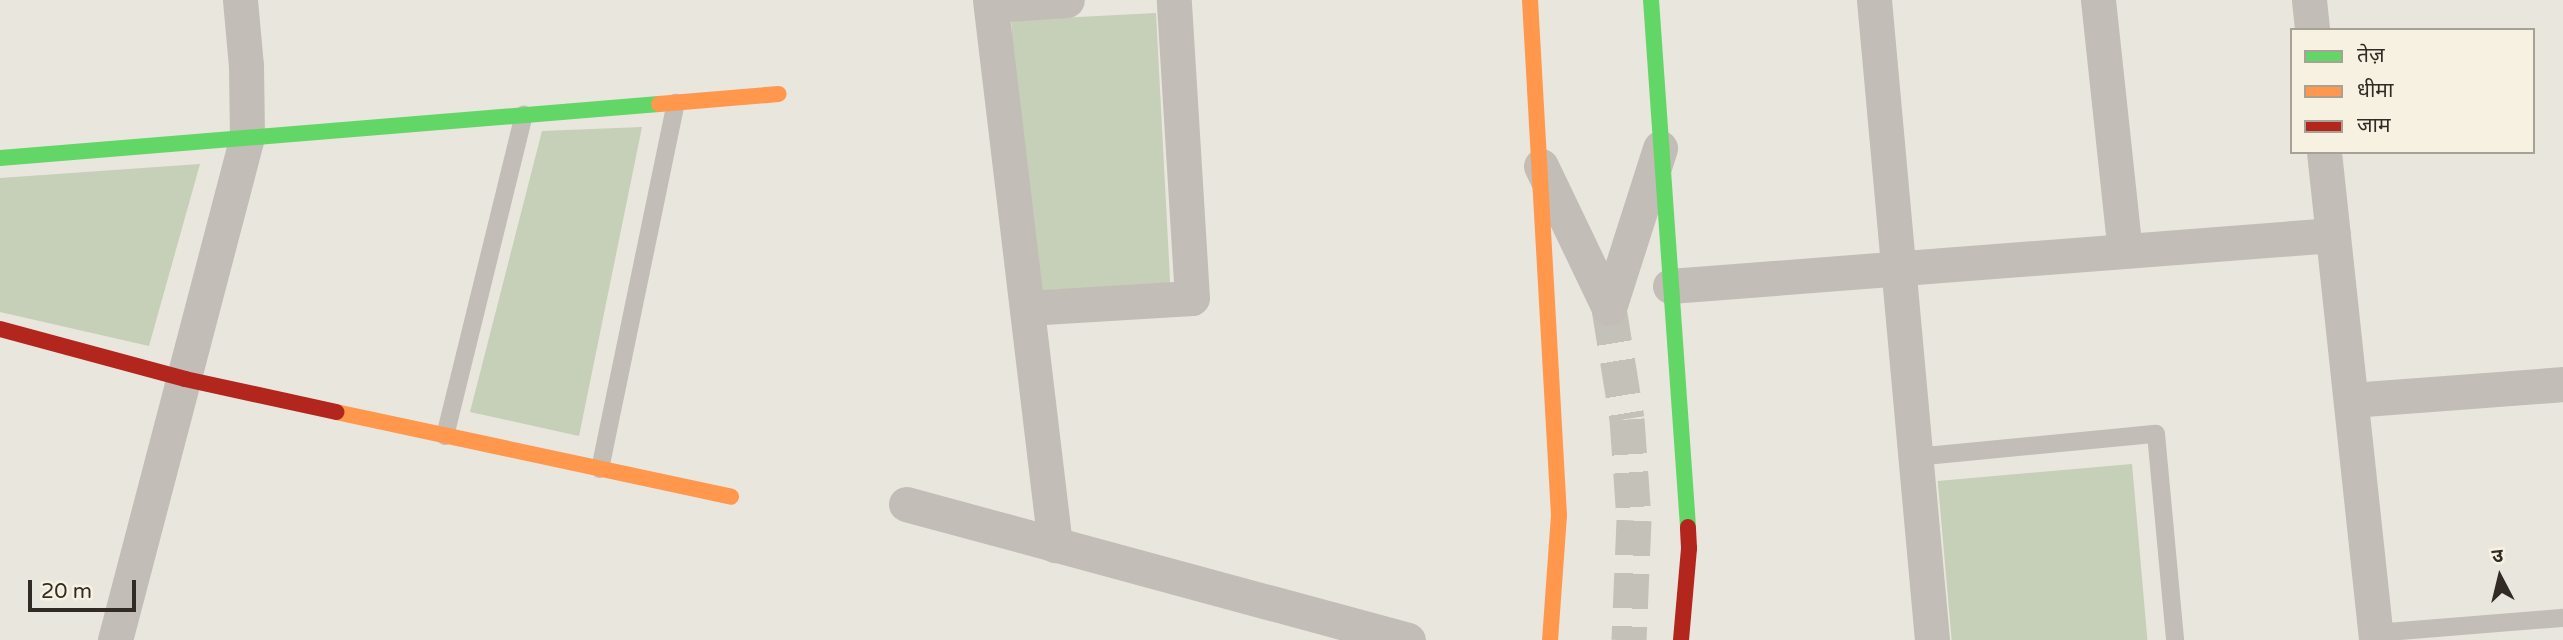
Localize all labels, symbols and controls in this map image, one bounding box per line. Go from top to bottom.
legend [2290,28,2535,154]
text: तेज़ [2357,43,2385,68]
text: धीमा [2357,78,2393,103]
text: जाम [2357,113,2391,138]
north arrow [2465,542,2535,612]
text: उ [2491,545,2504,568]
scale bar [32,566,140,610]
text: 20 m [41,579,92,604]

